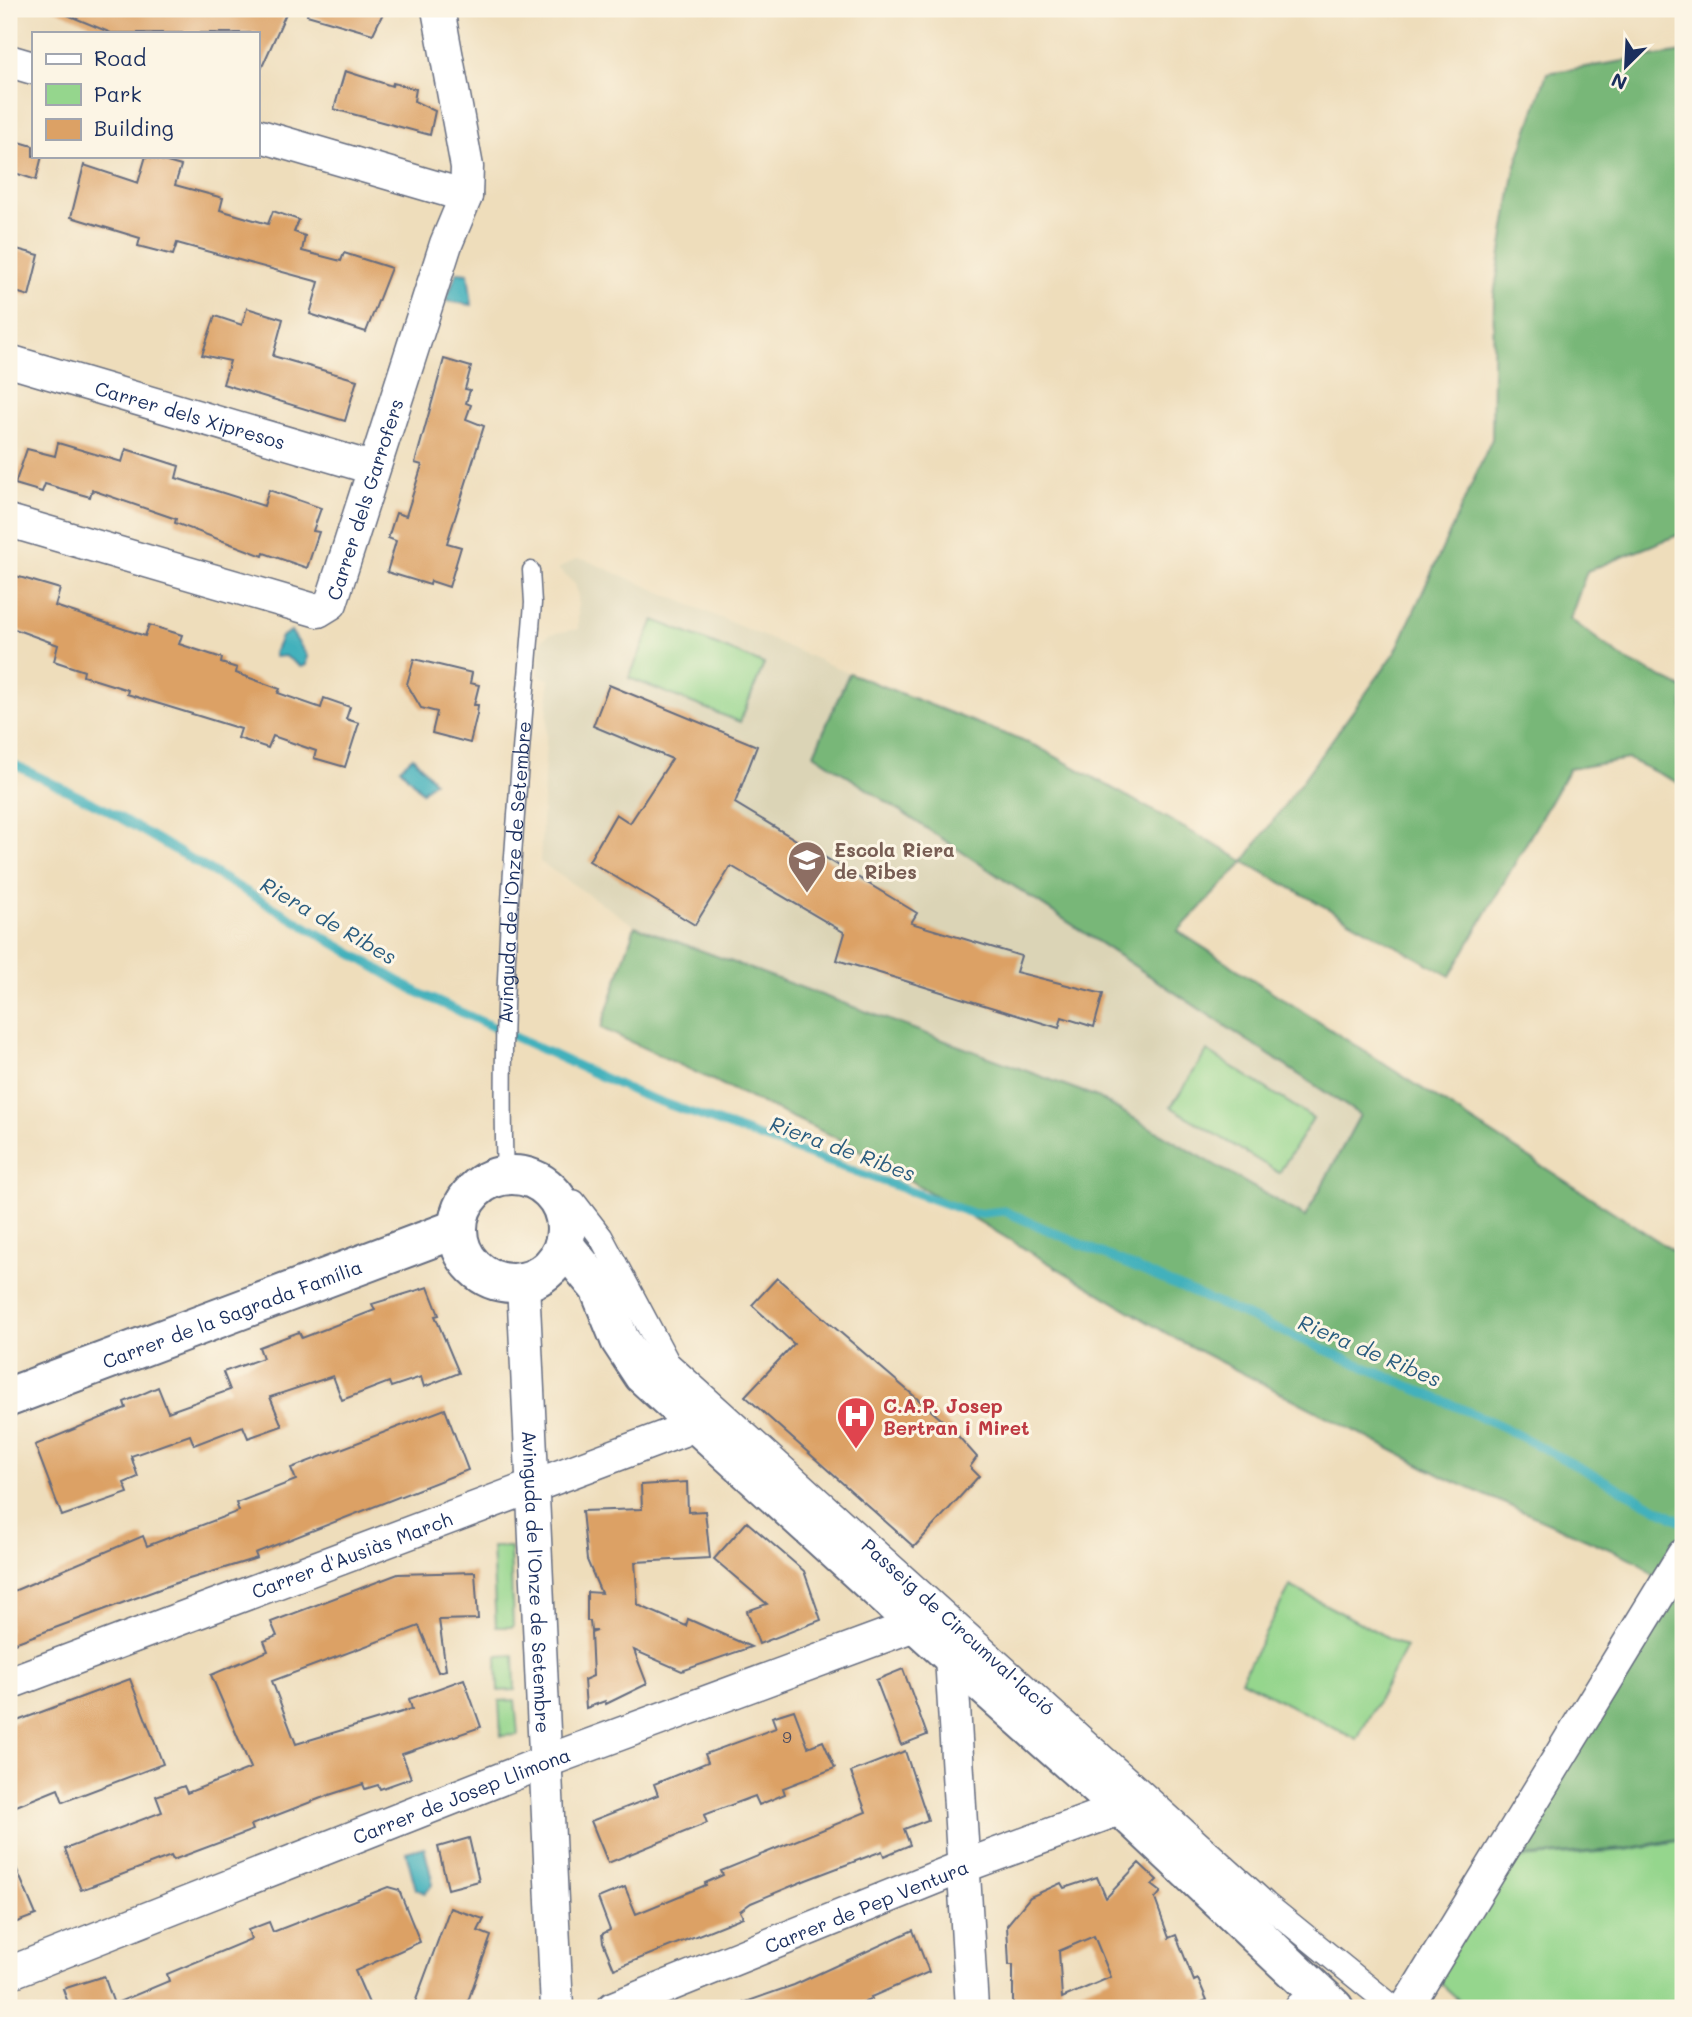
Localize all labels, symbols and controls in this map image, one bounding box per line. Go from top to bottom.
legend [32,32,259,158]
north arrow [1590,32,1660,102]
text: Road [94,44,146,71]
text: N [1607,68,1631,96]
text: Park [94,80,142,107]
text: Building [94,114,174,141]
street label: Carrer dels Xipresos [92,375,288,454]
street label: Carrer dels Garrofers [320,395,408,603]
street label: Avinguda de l'Onze de Setembre [492,720,536,1024]
place label: Escola Riera de Ribes [834,837,955,884]
school or university icon: Escola Riera de Ribes [786,839,828,894]
water label: Riera de Ribes [256,870,402,970]
water label: Riera de Ribes [767,1109,919,1187]
street label: Carrer de la Sagrada Família [98,1253,365,1373]
water label: Riera de Ribes [1294,1308,1446,1392]
place label: C.A.P. Josep Bertran i Miret [883,1393,1030,1440]
hospital icon: C.A.P. Josep Bertran i Miret [835,1395,877,1450]
street label: Avinguda de l'Onze de Setembre [517,1430,557,1734]
street label: Carrer d'Ausiàs March [248,1505,455,1603]
street label: Passeig de Circumval·lació [857,1532,1061,1720]
house number: 9 [782,1726,792,1747]
street label: Carrer de Josep Llimona [349,1741,574,1849]
street label: Carrer de Pep Ventura [761,1853,972,1958]

